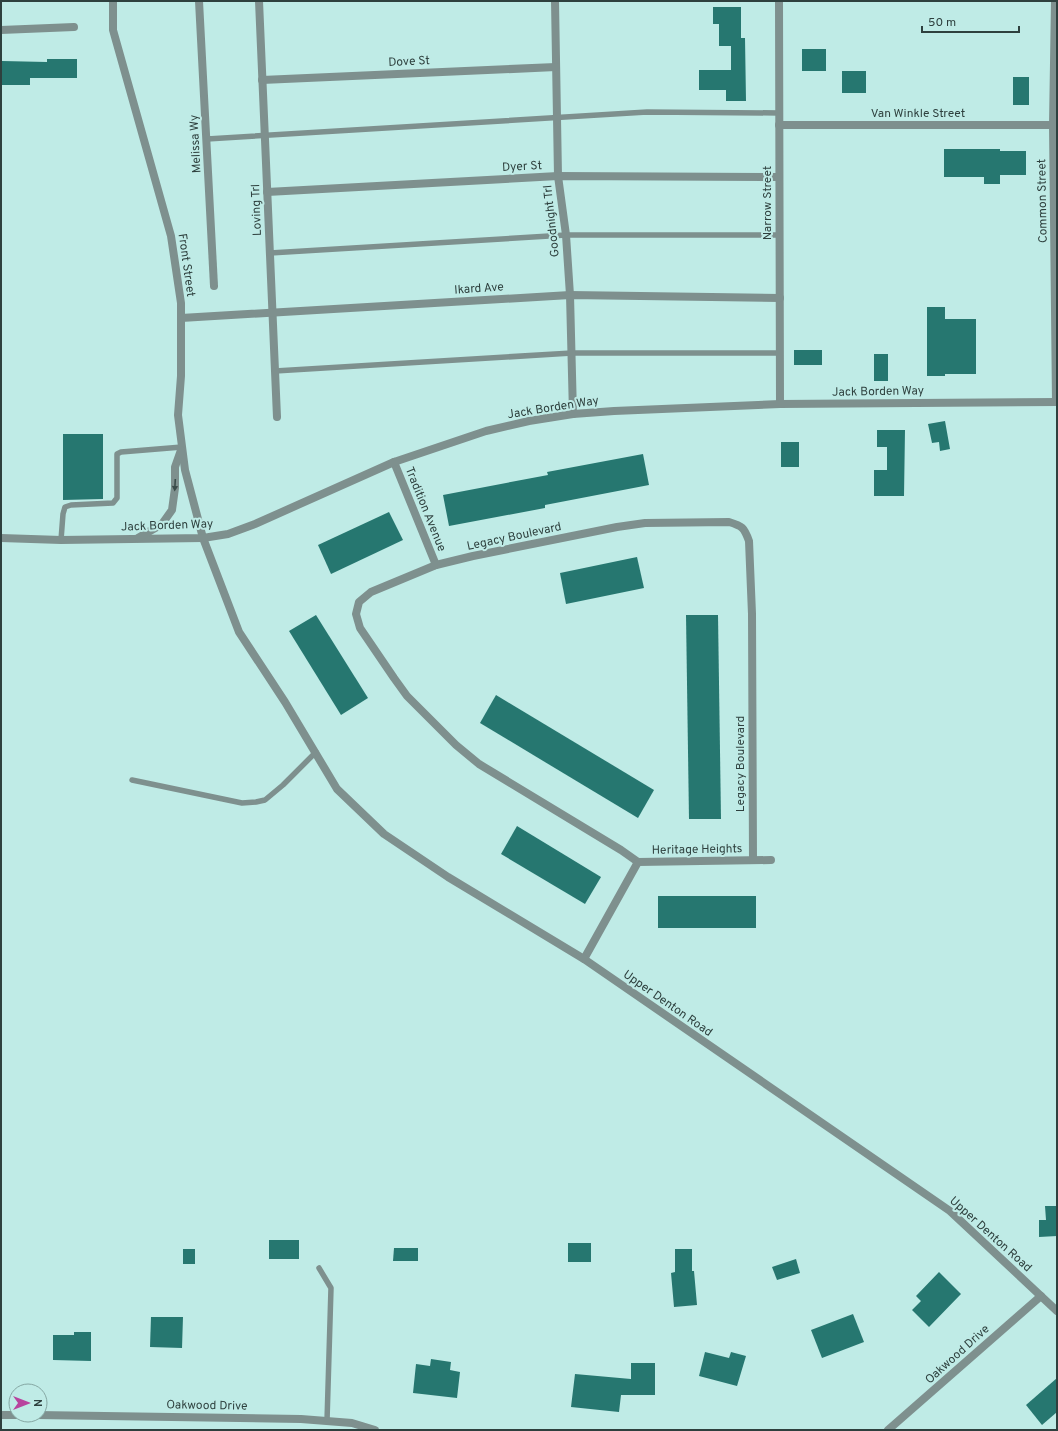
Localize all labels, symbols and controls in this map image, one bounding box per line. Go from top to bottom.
scale bar [922,8,1019,34]
text: 50 m [928,15,956,31]
street label: Dove St [388,53,430,71]
street label: Van Winkle Street [871,106,965,122]
street label: Melissa Wy [186,114,206,174]
street label: Dyer St [502,158,542,176]
street label: Common Street [1034,159,1052,243]
street label: Narrow Street [760,166,776,240]
street label: Loving Trl [248,184,266,236]
street label: Goodnight Trl [540,184,564,258]
street label: Front Street [174,232,198,298]
street label: Ikard Ave [454,279,504,299]
street label: Jack Borden Way [832,383,924,401]
street label: Jack Borden Way [506,393,600,423]
street label: Tradition Avenue [401,465,449,554]
one-way arrow [172,479,178,492]
street label: Jack Borden Way [121,516,213,536]
street label: Legacy Boulevard [465,519,563,555]
street label: Legacy Boulevard [733,716,749,812]
street label: Heritage Heights [651,841,743,859]
street label: Upper Denton Road [620,967,715,1041]
street label: Upper Denton Road [946,1193,1035,1276]
street label: Oakwood Drive [922,1322,993,1388]
north arrow [8,1383,48,1423]
street label: Oakwood Drive [166,1397,248,1415]
text: N [30,1399,44,1407]

